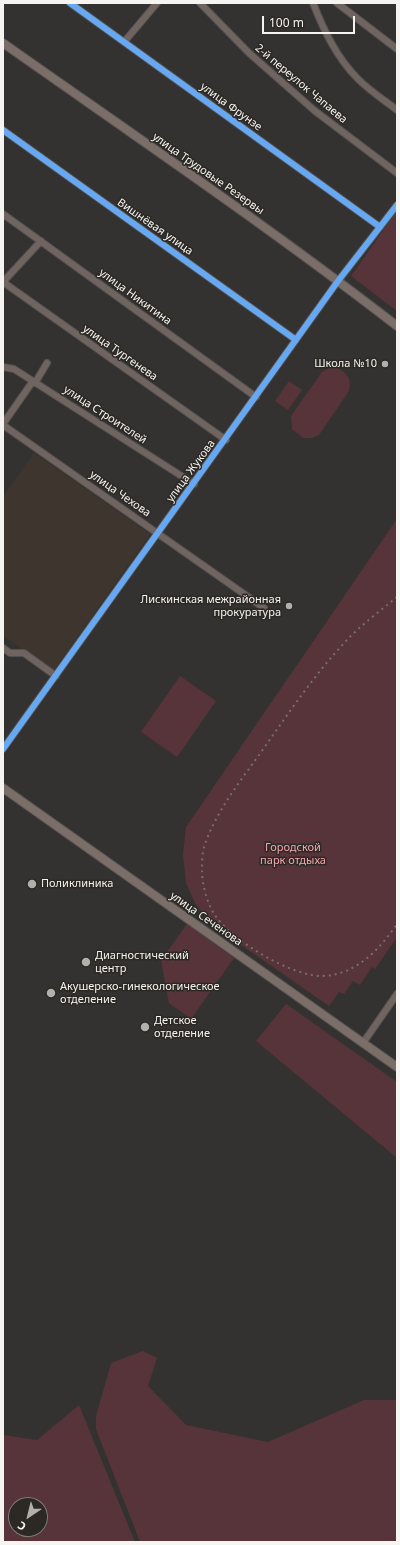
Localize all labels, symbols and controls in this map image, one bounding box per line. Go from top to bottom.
scale bar [264,8,357,34]
text: 100 m [269,14,304,31]
street label: 2-й переулок Чапаева [252,42,350,126]
street label: улица Фрунзе [198,80,264,134]
street label: улица Трудовые Резервы [150,130,266,218]
street label: Вишнёвая улица [115,196,195,258]
street label: улица Никитина [96,266,174,328]
street label: улица Тургенева [80,322,160,384]
place label: Школа №10 [314,357,377,371]
marker: Школа №10 [380,359,390,369]
street label: улица Строителей [61,383,149,447]
street label: улица Жукова [164,437,218,505]
street label: улица Чехова [87,468,153,520]
place label: Лискинская межрайонная прокуратура [140,593,281,619]
marker: Лискинская межрайонная прокуратура [284,601,294,611]
park label: Городской парк отдыха [260,841,326,867]
place label: Поликлиника [41,877,113,891]
marker: Поликлиника [26,878,38,890]
street label: улица Сеченова [167,889,245,949]
place label: Диагностический центр [95,949,189,975]
marker: Диагностический центр [80,956,92,968]
place label: Акушерско-гинекологическое отделение [60,980,220,1006]
marker: Акушерско-гинекологическое отделение [45,987,57,999]
place label: Детское отделение [154,1014,210,1040]
marker: Детское отделение [139,1021,151,1033]
north arrow [8,1497,48,1537]
text: С [14,1518,29,1535]

